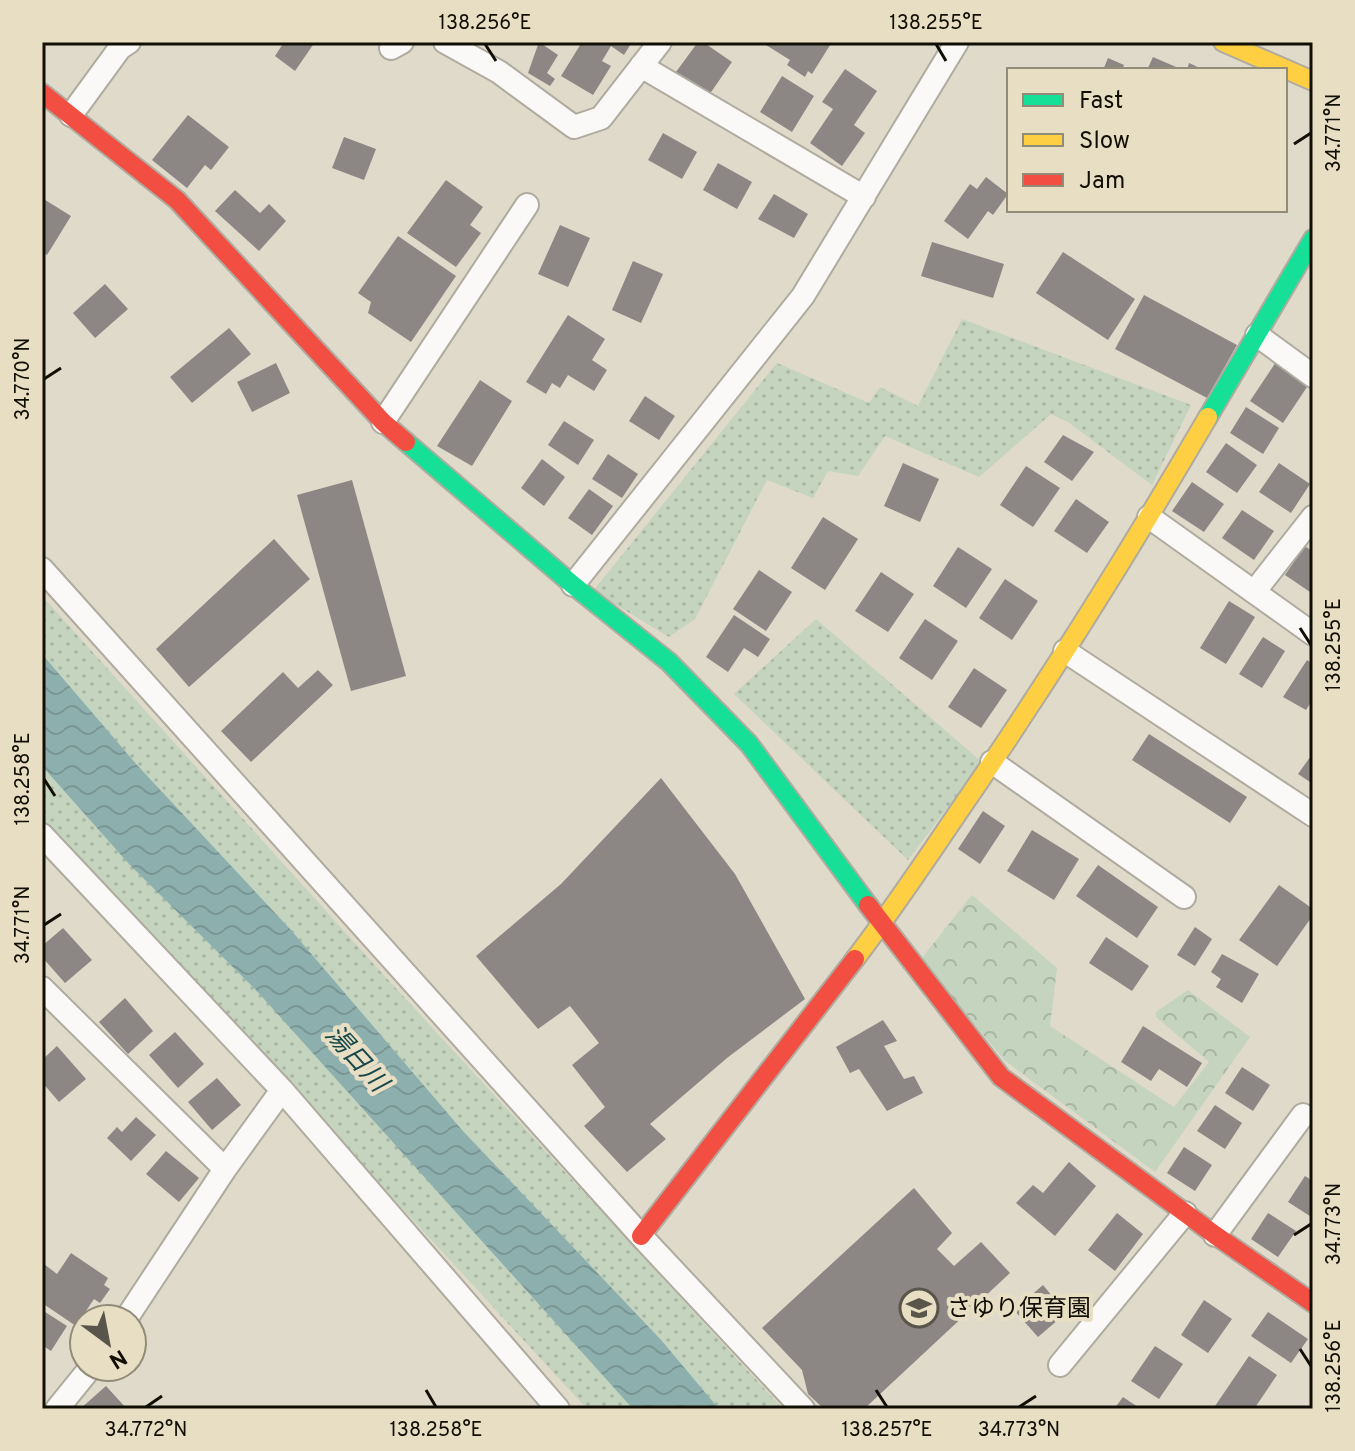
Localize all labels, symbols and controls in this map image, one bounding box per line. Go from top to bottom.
text: 138.256°E [439,11,531,37]
text: 138.255°E [889,11,983,37]
legend [1007,68,1287,212]
text: Fast [1079,87,1123,117]
text: 34.771°N [1322,94,1348,172]
text: Slow [1079,127,1130,157]
text: Jam [1079,167,1125,197]
text: 34.770°N [11,337,37,421]
text: 138.255°E [1322,598,1348,692]
text: 138.258°E [11,732,37,826]
text: 34.771°N [11,886,37,964]
water label: 湯日川 [317,1020,396,1102]
text: 34.773°N [1322,1183,1348,1265]
school or university icon: さゆり保育園 [898,1287,940,1329]
place label: さゆり保育園 [947,1295,1091,1325]
north arrow [68,1303,148,1383]
text: 138.256°E [1322,1320,1348,1412]
text: N [103,1342,131,1373]
text: 34.772°N [105,1418,187,1444]
text: 138.258°E [389,1418,483,1444]
text: 138.257°E [841,1418,933,1444]
text: 34.773°N [978,1418,1060,1444]

